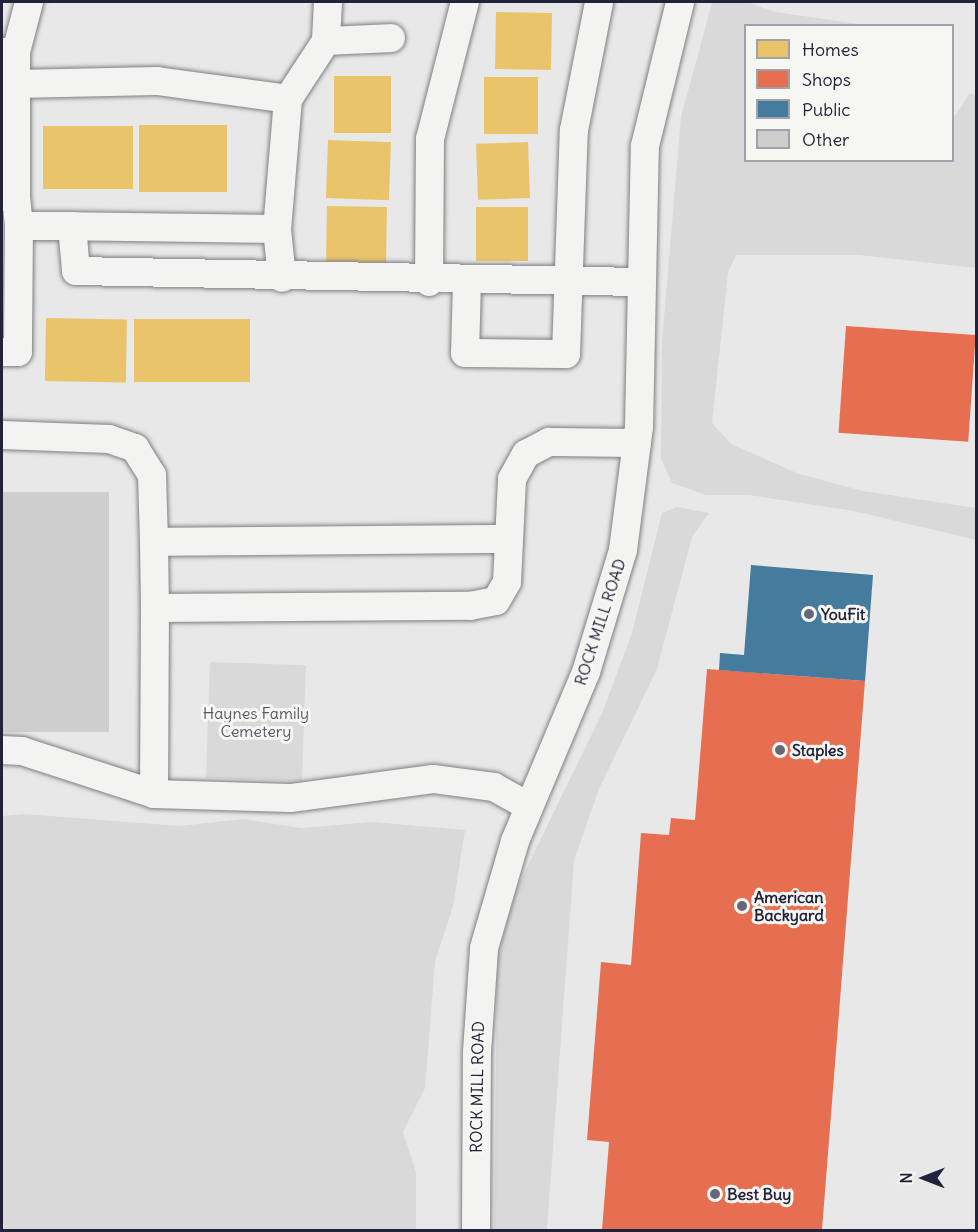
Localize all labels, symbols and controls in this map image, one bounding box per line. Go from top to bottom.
legend [744,24,954,162]
text: Homes [802,38,859,61]
text: Shops [802,68,851,91]
text: Public [802,98,851,121]
text: Other [802,128,849,151]
street label: ROCK MILL ROAD [570,556,630,688]
place label: YouFit [821,604,865,624]
marker: YouFit [802,607,816,621]
park label: Haynes Family Cemetery [203,703,309,741]
place label: Staples [792,740,844,760]
marker: Staples [773,743,787,757]
place label: American Backyard [754,887,824,925]
marker: American Backyard [735,899,749,913]
street label: ROCK MILL ROAD [466,1021,488,1153]
north arrow [894,1148,954,1208]
text: N [896,1172,916,1184]
place label: Best Buy [727,1184,791,1204]
marker: Best Buy [708,1187,722,1201]

